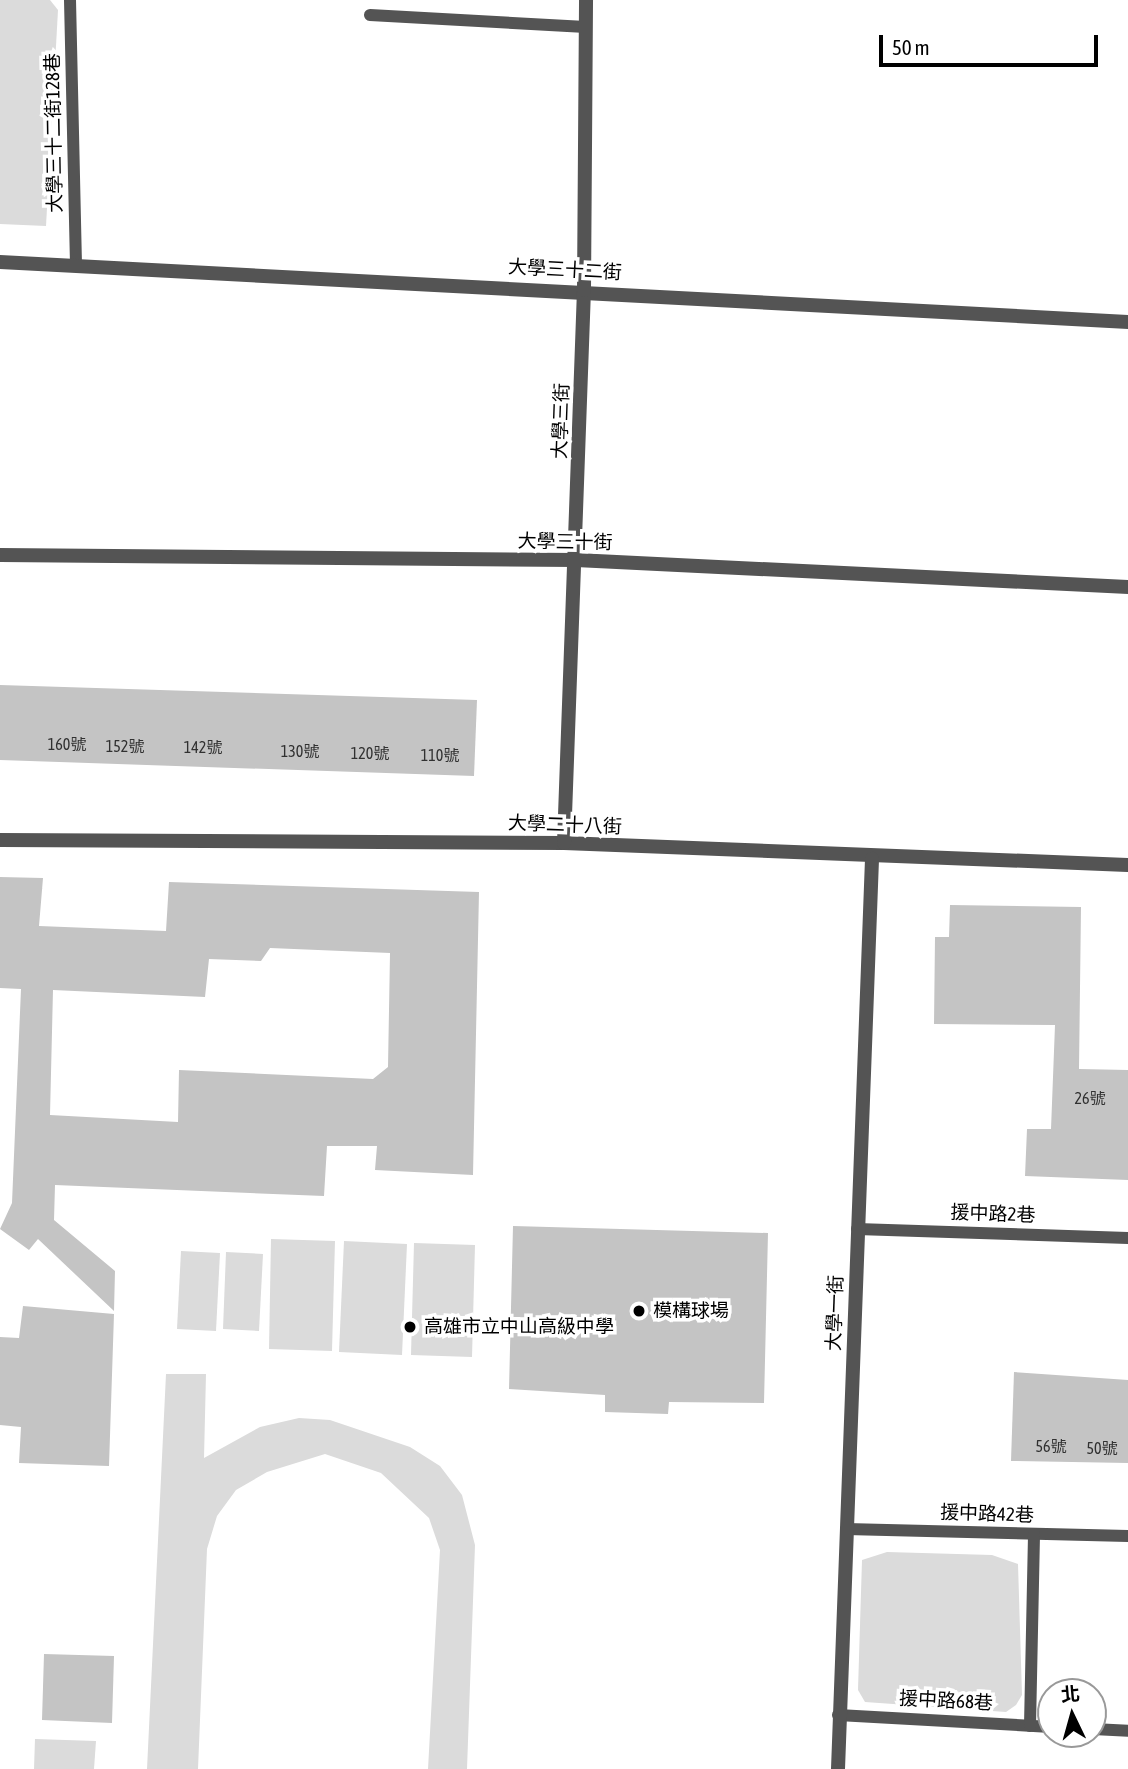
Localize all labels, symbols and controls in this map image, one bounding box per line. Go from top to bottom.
scale bar [883,21,1102,65]
text: 50 m [892,35,930,59]
street label: 大學三十二街128巷 [41,53,67,213]
street label: 大學三十二街 [507,256,623,284]
street label: 大學三街 [548,383,574,459]
street label: 大學三十街 [517,530,613,554]
house number: 160號 [48,734,86,754]
house number: 152號 [106,736,144,756]
house number: 142號 [184,737,222,757]
house number: 130號 [281,741,319,761]
house number: 120號 [351,743,389,763]
house number: 110號 [421,745,459,765]
street label: 大學二十八街 [508,812,622,838]
house number: 26號 [1074,1088,1106,1108]
street label: 援中路2巷 [950,1201,1036,1227]
street label: 大學一街 [822,1275,848,1351]
place label: 模構球場 [653,1300,729,1322]
marker: 模構球場 [631,1303,647,1319]
place label: 高雄市立中山高級中學 [424,1316,614,1338]
marker: 高雄市立中山高級中學 [402,1319,418,1335]
house number: 56號 [1035,1436,1067,1456]
house number: 50號 [1086,1438,1118,1458]
street label: 援中路42巷 [940,1501,1034,1527]
north arrow [1037,1678,1107,1748]
text: 北 [1060,1682,1081,1706]
street label: 援中路68巷 [899,1687,993,1715]

